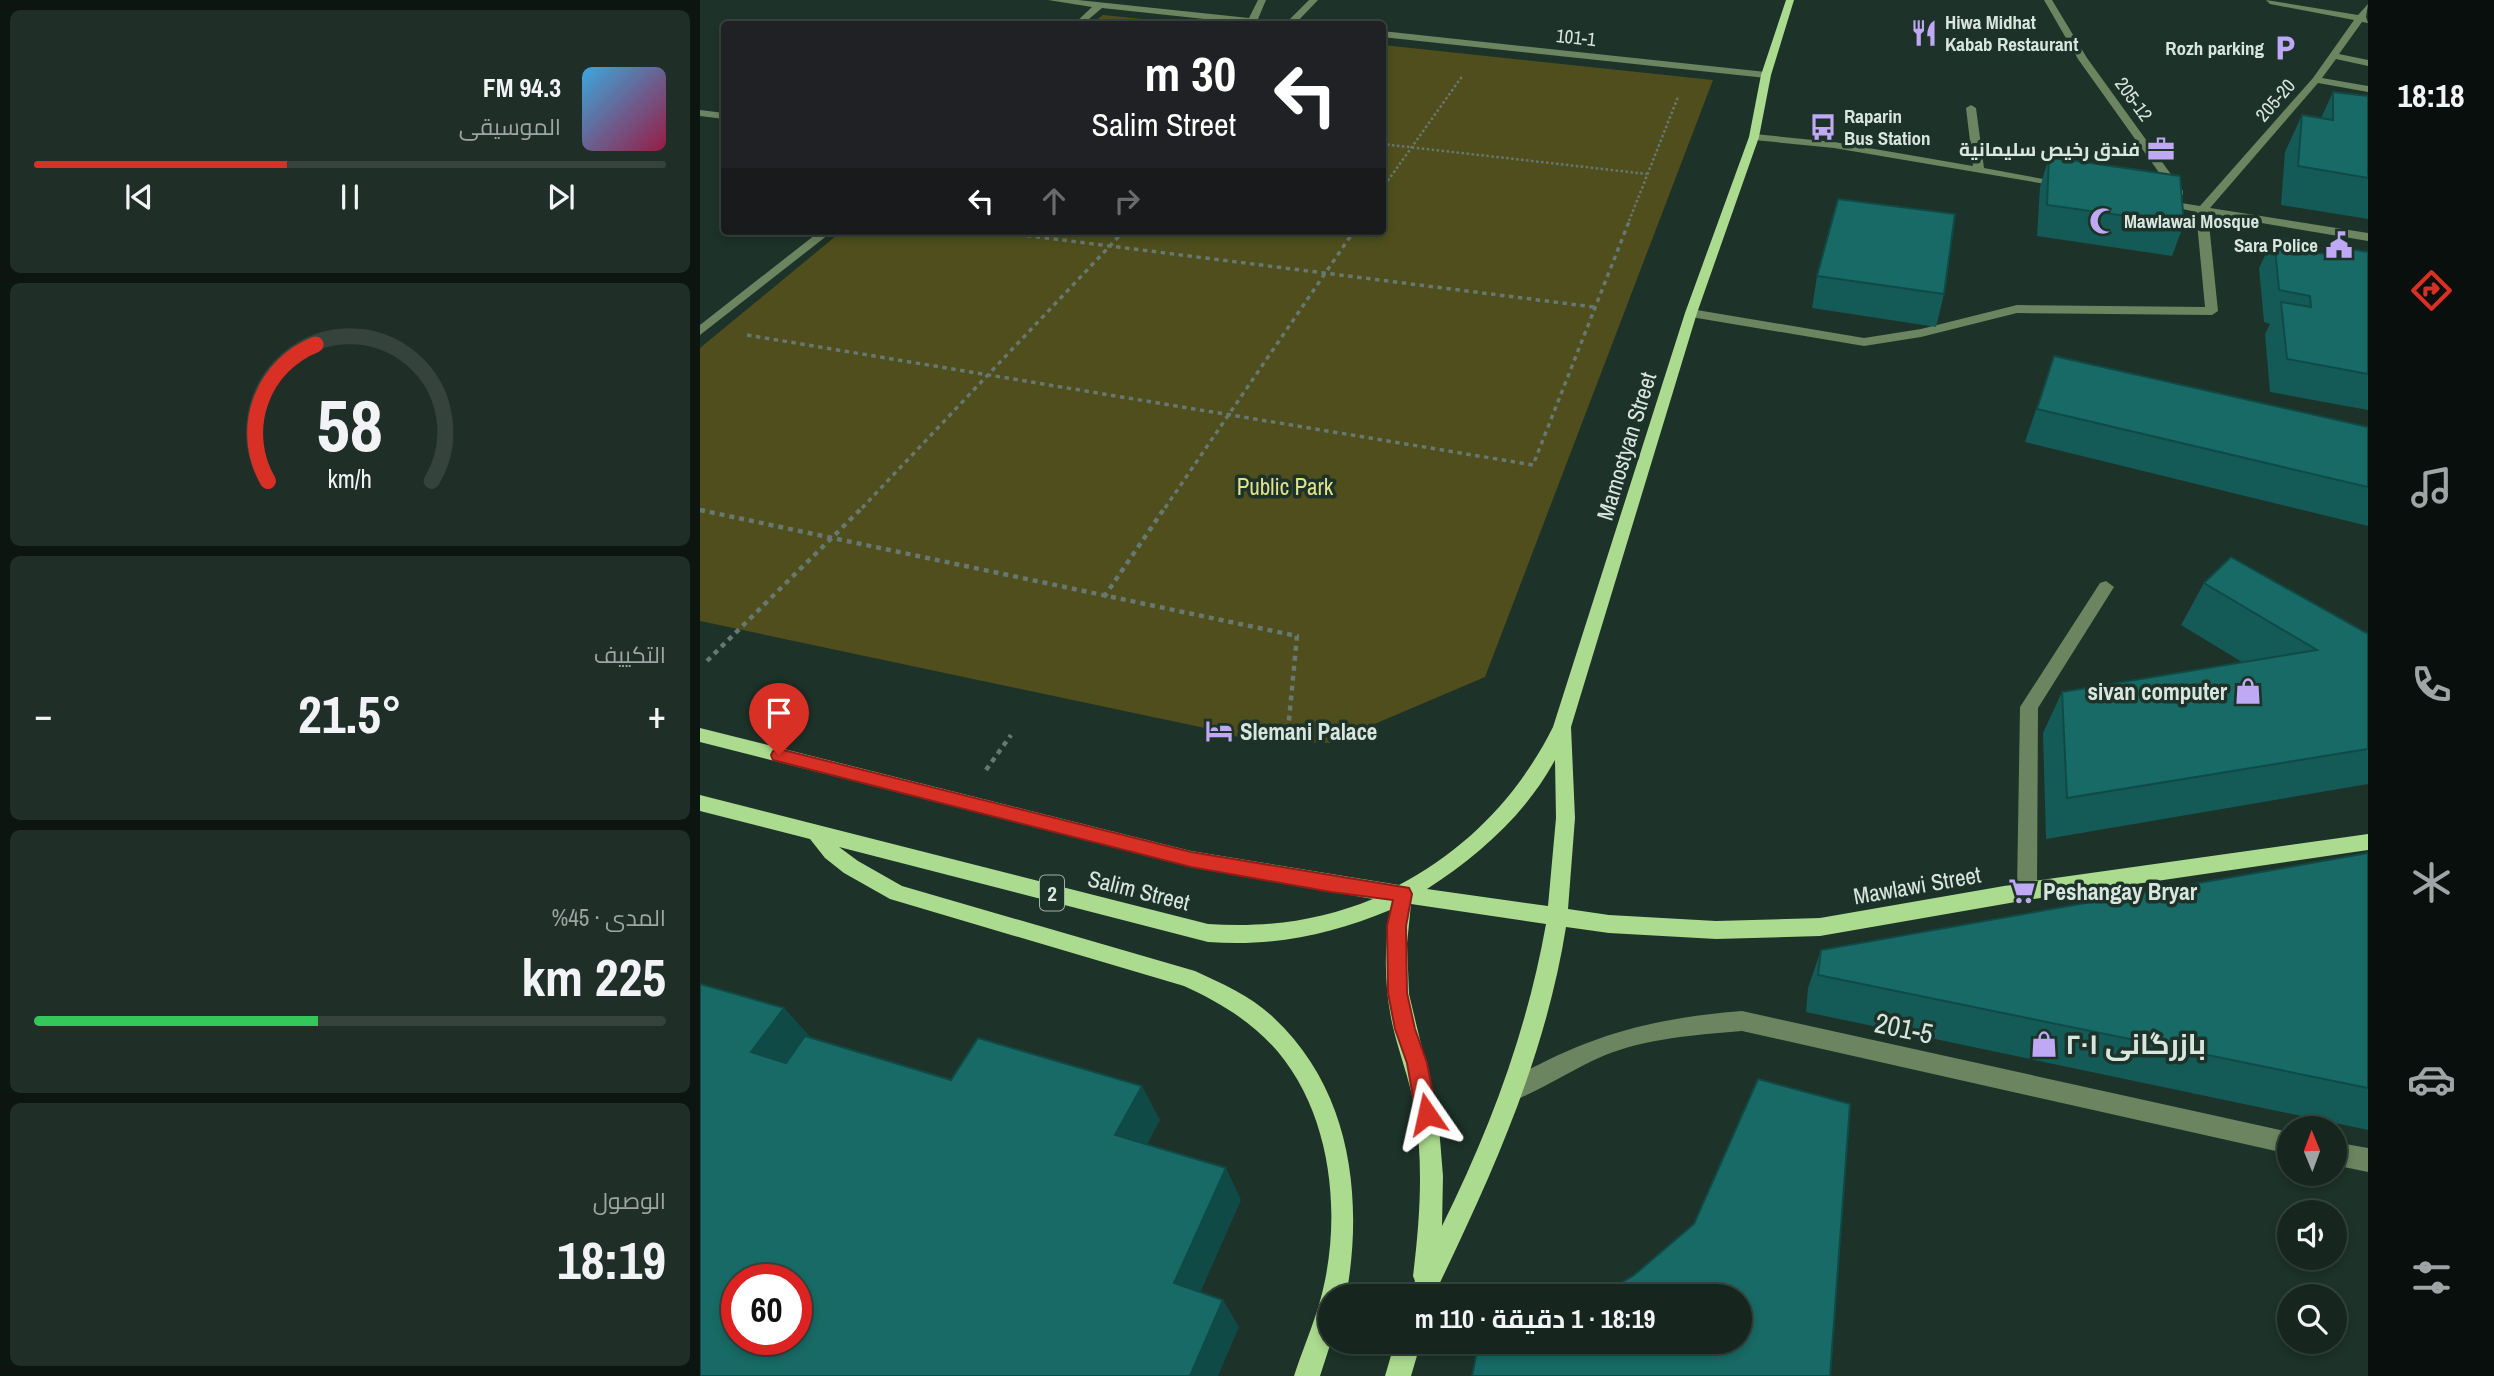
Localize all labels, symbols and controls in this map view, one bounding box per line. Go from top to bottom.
place label: Hiwa Midhat Kabab Restaurant [1945,9,2078,57]
restaurant icon: Hiwa Midhat Kabab Restaurant [1909,18,1939,48]
street label: 101-1 [1555,22,1598,52]
parking icon: Rozh parking [2270,33,2300,63]
place label: Rozh parking [2165,35,2264,61]
text: 30 m [1144,40,1236,106]
icon: left [1260,49,1351,140]
text: 94.3 FM [483,70,561,105]
street label: 205-12 [2109,72,2159,126]
street label: 205-20 [2249,73,2301,127]
text: 18:18 [2397,74,2465,117]
text: Salim Street [1092,103,1236,146]
place label: Raparin Bus Station [1844,103,1931,151]
text: الموسيقى [459,111,561,142]
bus stop icon: Raparin Bus Station [1808,112,1838,142]
office icon: فندق رخيص سليمانية [2146,134,2176,164]
place label: فندق رخيص سليمانية [1959,136,2140,162]
icon: previous [120,178,158,216]
icon: pause [331,178,369,216]
icon: next [542,178,580,216]
icon: left [962,182,1000,220]
icon: ahead [1035,182,1073,220]
icon: right [1108,182,1146,220]
mosque icon: Mawlawai Mosque [2088,206,2118,236]
place label: Mawlawai Mosque [2124,208,2259,234]
public building icon: Sara Police [2324,230,2354,260]
place label: Sara Police [2234,232,2318,258]
icon: directions [2407,266,2456,315]
street label: Mamostyan Street [1589,368,1663,524]
text: 58 [317,376,383,474]
text: km/h [328,462,372,496]
icon: music [2407,463,2456,512]
park label: Public Park [1237,471,1334,502]
text: التكييف [594,639,666,670]
icon: phone [2407,660,2456,709]
place label: sivan computer [2088,676,2228,707]
shop icon: sivan computer [2233,676,2263,706]
text: 21.5° [298,679,402,749]
pin [749,683,809,755]
text: − [34,689,52,740]
text: + [648,689,666,740]
icon: arrive [760,694,798,732]
hotel icon: Slemani Palace [1204,716,1234,746]
place label: Slemani Palace [1240,716,1377,747]
icon: climate [2407,858,2456,907]
street label: Mawlawi Street [1851,859,1983,911]
street label: Salim Street [1085,862,1193,918]
road number: 2 [1040,876,1064,910]
supermarket icon: Peshangay Bryar [2007,876,2037,906]
place label: Peshangay Bryar [2043,876,2198,907]
text: المدى · 45% [552,902,666,933]
text: 225 km [521,942,666,1012]
street label: 201-5 [1871,1003,1937,1053]
place label: بازرگانی ٢٠١ [2065,1025,2206,1063]
shop icon: بازرگانی ٢٠١ [2029,1029,2059,1059]
icon: car [2407,1055,2456,1104]
position arrow [1390,1077,1464,1151]
north arrow [2277,1116,2347,1186]
map controls [2277,1116,2347,1354]
text: الوصول [593,1185,666,1216]
button: sound [2277,1200,2347,1270]
text: 18:19 [557,1225,666,1295]
icon: filters [2407,1253,2456,1302]
speed limit sign: 60 [721,1264,812,1355]
button: search [2277,1284,2347,1354]
text: 18:19 · 1 دقيقة · 110 m [1415,1301,1655,1336]

